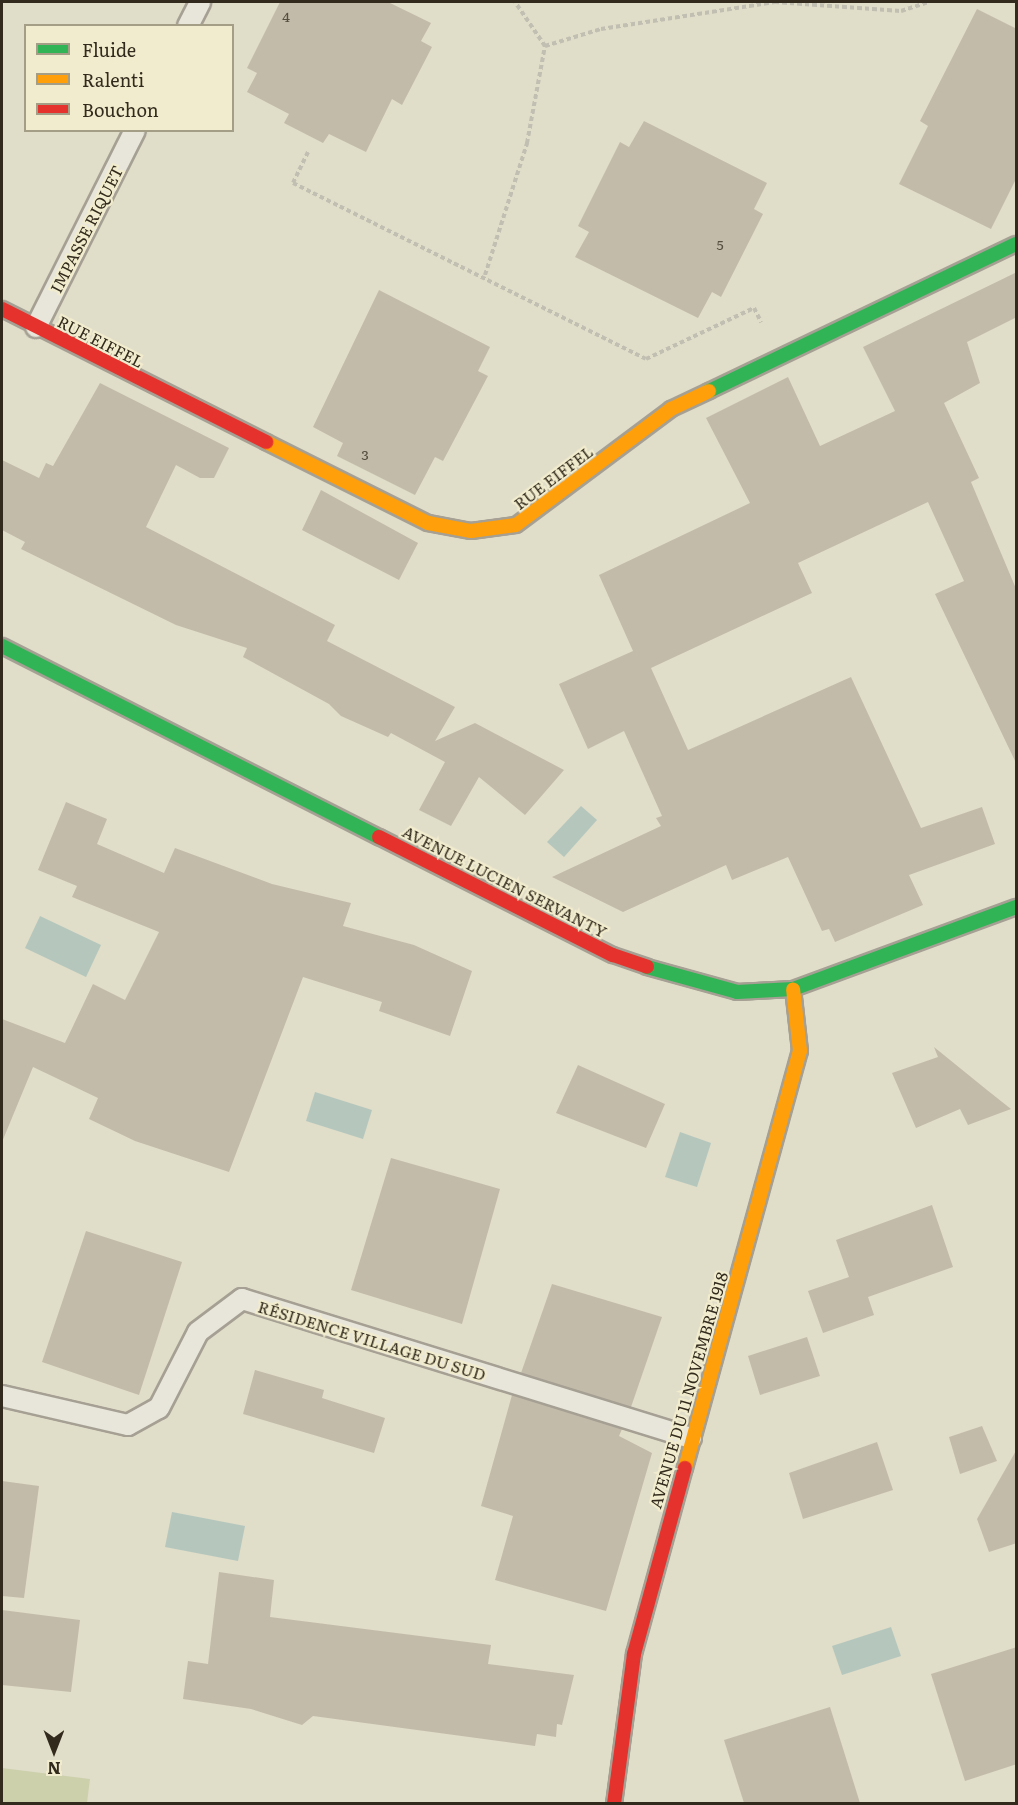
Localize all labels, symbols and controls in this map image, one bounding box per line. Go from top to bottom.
house number: 4 [282,8,290,24]
legend [24,24,234,132]
text: Fluide [82,36,136,63]
text: Ralenti [82,66,144,93]
text: Bouchon [82,96,159,123]
street label: IMPASSE RIQUET [46,162,126,296]
house number: 5 [716,236,724,252]
street label: RUE EIFFEL [55,311,147,371]
street label: RUE EIFFEL [510,441,596,513]
house number: 3 [361,446,369,462]
street label: AVENUE LUCIEN SERVANTY [400,821,610,941]
street label: AVENUE DU 11 NOVEMBRE 1918 [645,1270,731,1510]
street label: RÉSIDENCE VILLAGE DU SUD [256,1296,488,1384]
north arrow [24,1721,84,1781]
text: N [47,1757,61,1781]

